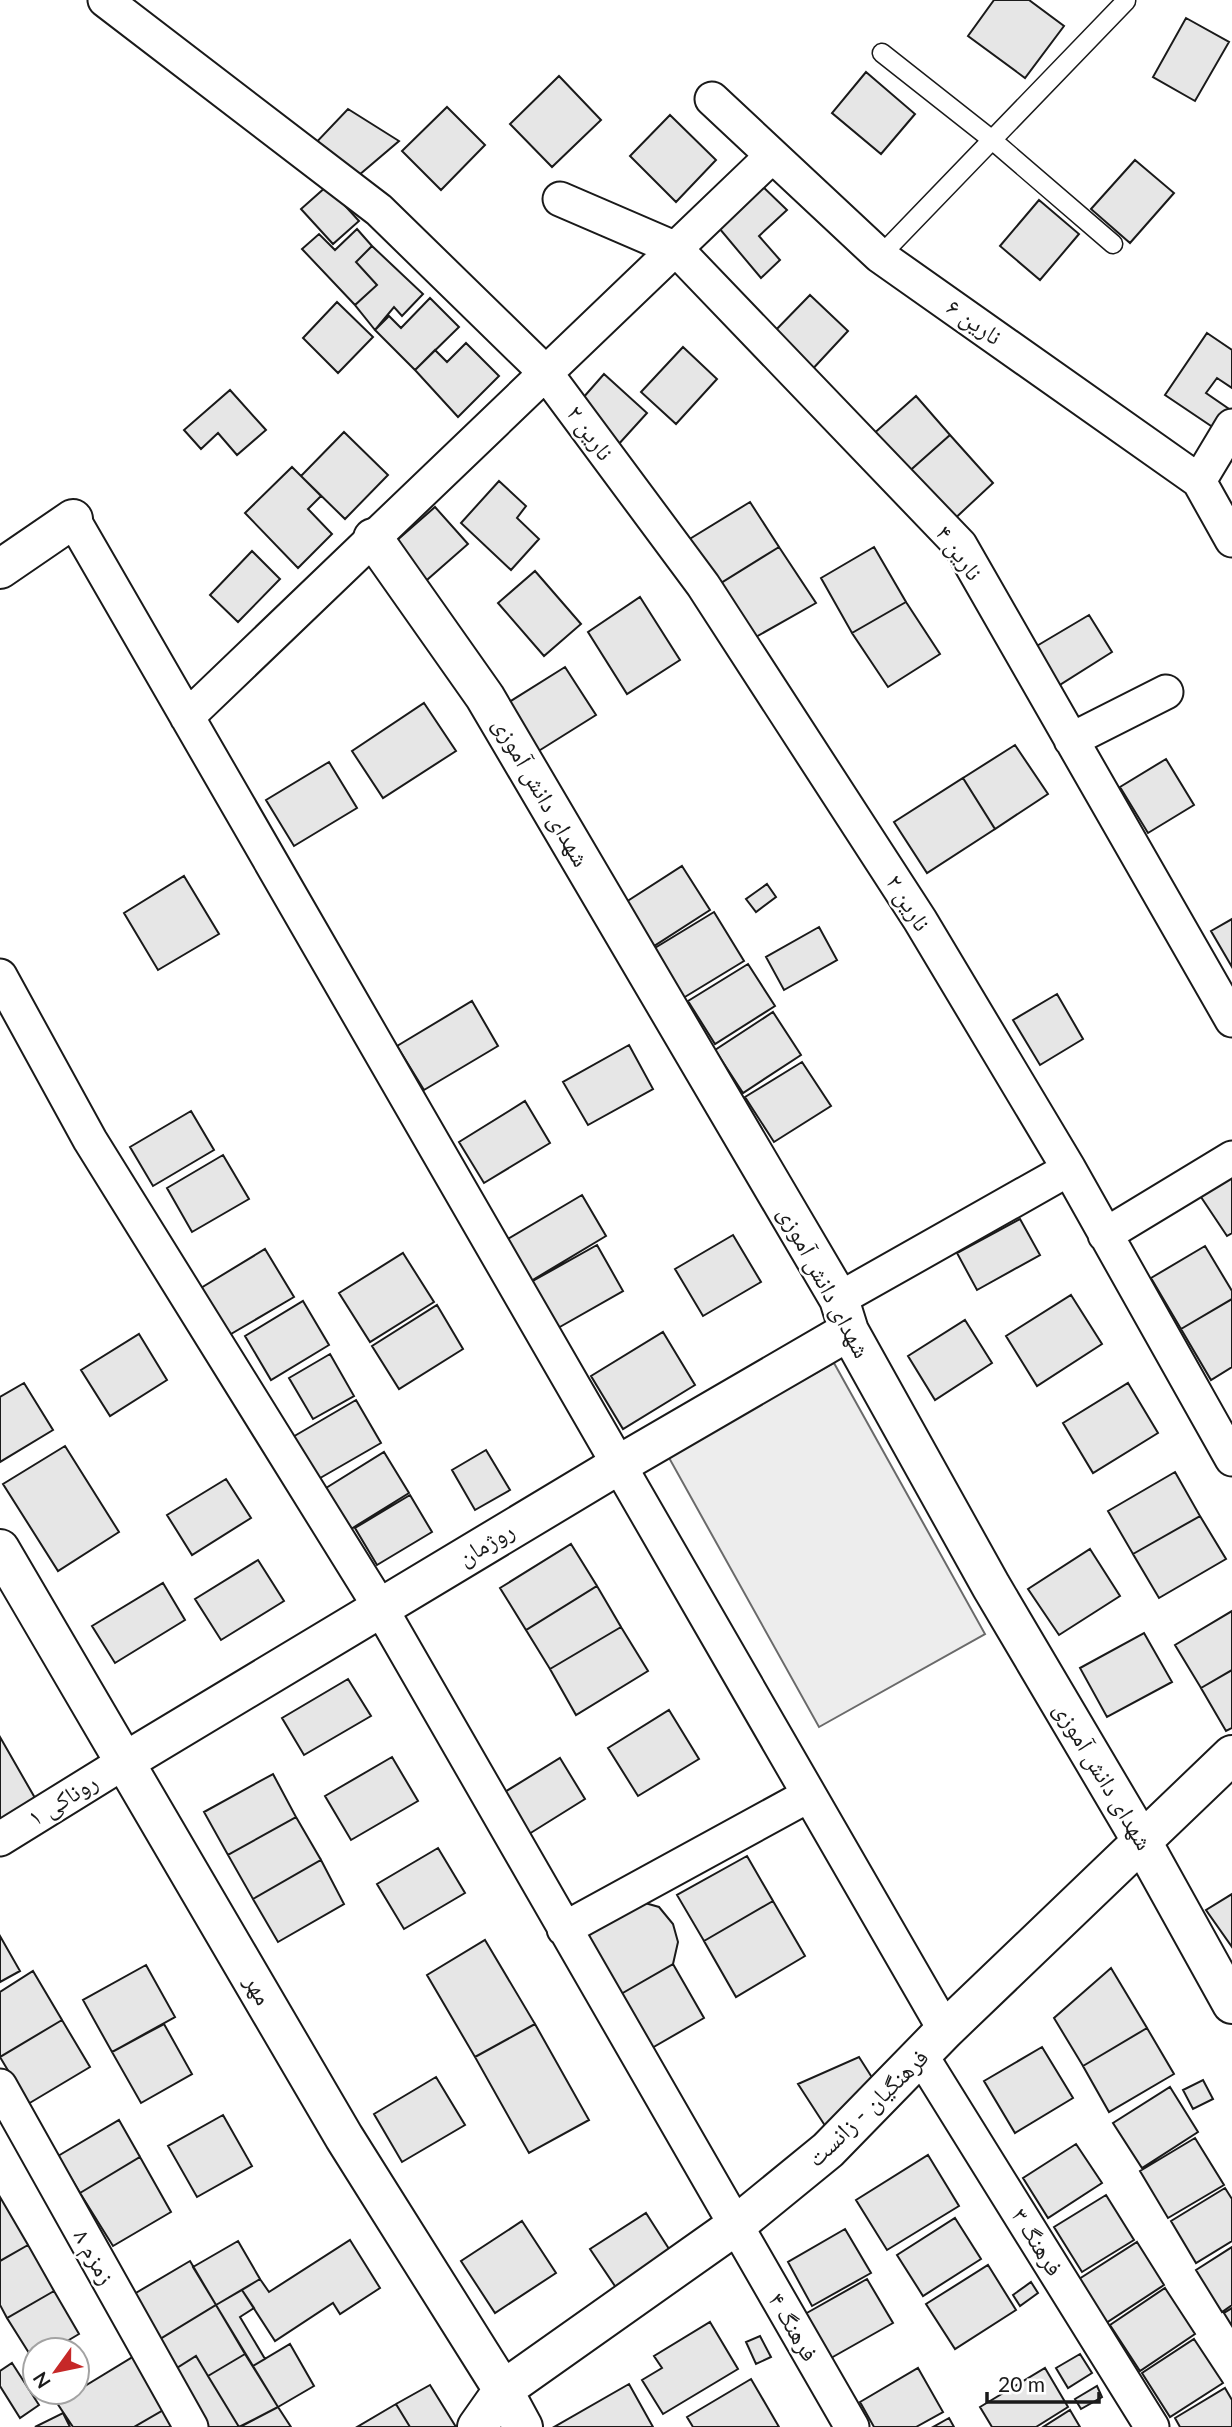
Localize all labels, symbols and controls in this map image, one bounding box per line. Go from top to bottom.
street label: نارین ۶ [941,291,1008,351]
street label: نارین ۲ [561,399,621,466]
street label: نارین ۴ [930,519,990,586]
street label: شهدای دانش آموزی [487,711,597,872]
street label: نارین ۲ [880,869,938,936]
street label: شهدای دانش آموزی [772,1200,878,1363]
street label: روژمان [452,1515,519,1572]
street label: شهدای دانش آموزی [1048,1696,1160,1855]
street label: روناکی ۱ [22,1766,103,1832]
street label: مهر [239,1968,279,2009]
street label: فرهنگیان - زانست [800,2042,934,2173]
street label: فرهنگ ۳ [1006,2202,1070,2280]
street label: زمزم ۸ [66,2224,122,2290]
street label: فرهنگ ۴ [763,2287,825,2366]
north arrow [21,2336,91,2406]
scale bar [987,2360,1099,2404]
text: N [28,2368,55,2393]
text: 20 m [998,2371,1045,2396]

